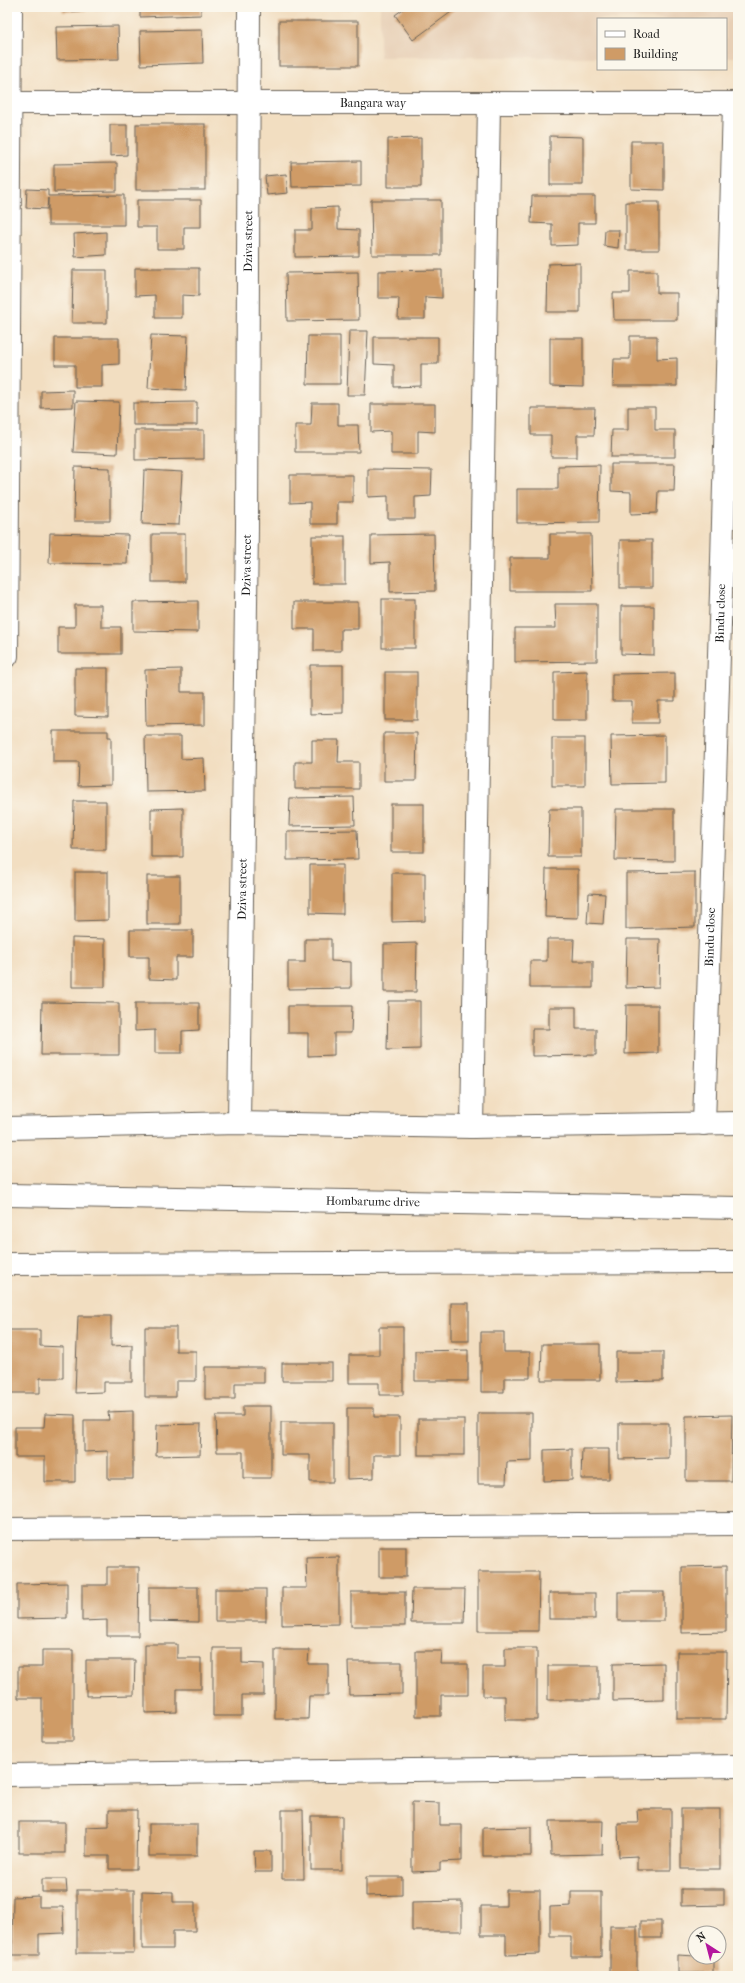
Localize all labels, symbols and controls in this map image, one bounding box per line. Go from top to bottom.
legend [597,18,727,70]
text: Road [633,27,660,41]
text: Building [633,47,678,61]
street label: Bangara way [340,96,407,110]
street label: Dziva street [241,209,255,272]
street label: Dziva street [239,533,254,596]
street label: Bindu close [712,583,728,643]
street label: Dziva street [235,857,250,920]
street label: Bindu close [702,907,718,967]
street label: Hombarume drive [326,1194,420,1209]
north arrow [687,1925,727,1965]
text: N [694,1929,709,1945]

